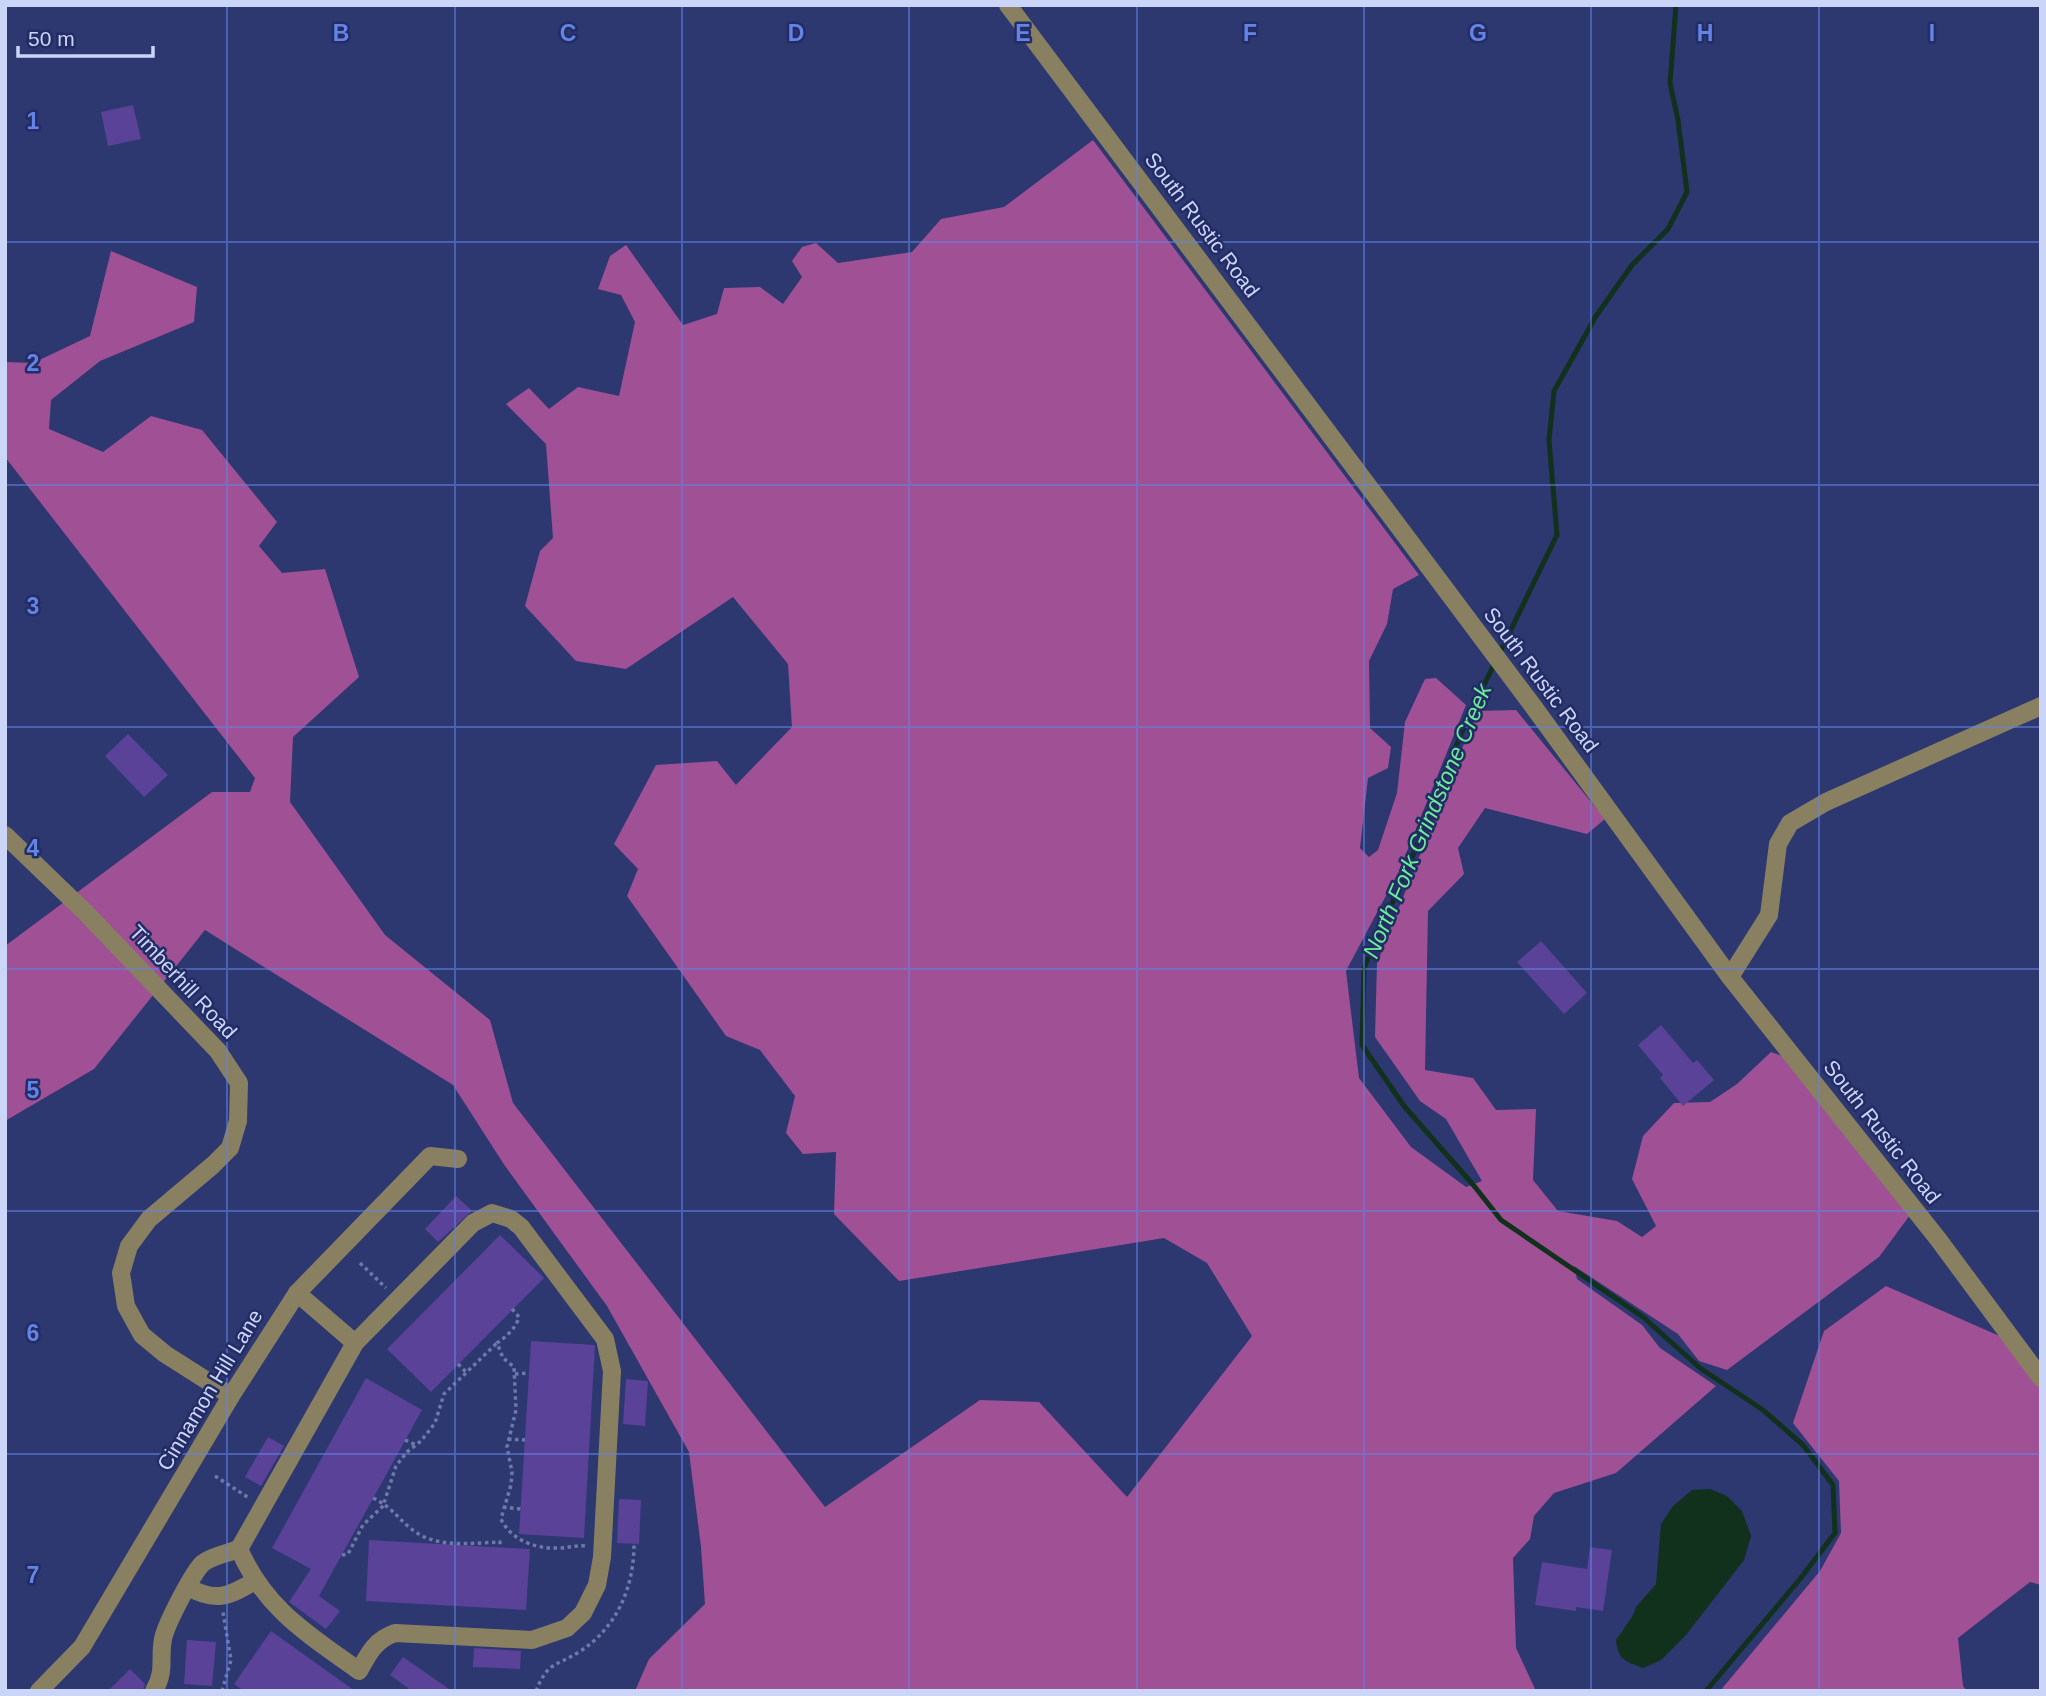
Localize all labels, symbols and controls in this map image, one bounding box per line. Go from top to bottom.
scale bar [18,14,152,58]
text: B [333,20,349,46]
text: C [560,20,576,46]
text: D [788,20,804,46]
text: E [1015,20,1031,46]
text: F [1243,20,1257,46]
text: G [1469,20,1487,46]
text: H [1697,20,1713,46]
text: I [1929,20,1935,46]
text: 50 m [28,27,75,50]
text: 1 [27,108,40,134]
street label: South Rustic Road [1141,148,1264,302]
text: 2 [27,350,39,376]
text: 3 [27,593,39,619]
street label: South Rustic Road [1480,603,1603,757]
water label: North Fork Grindstone Creek [1357,679,1497,962]
text: 4 [27,835,40,861]
street label: Timberhill Road [125,920,242,1043]
street label: South Rustic Road [1819,1056,1945,1208]
text: 5 [27,1077,40,1103]
street label: Cinnamon Hill Lane [153,1305,267,1474]
text: 6 [27,1320,39,1346]
text: 7 [27,1562,39,1588]

